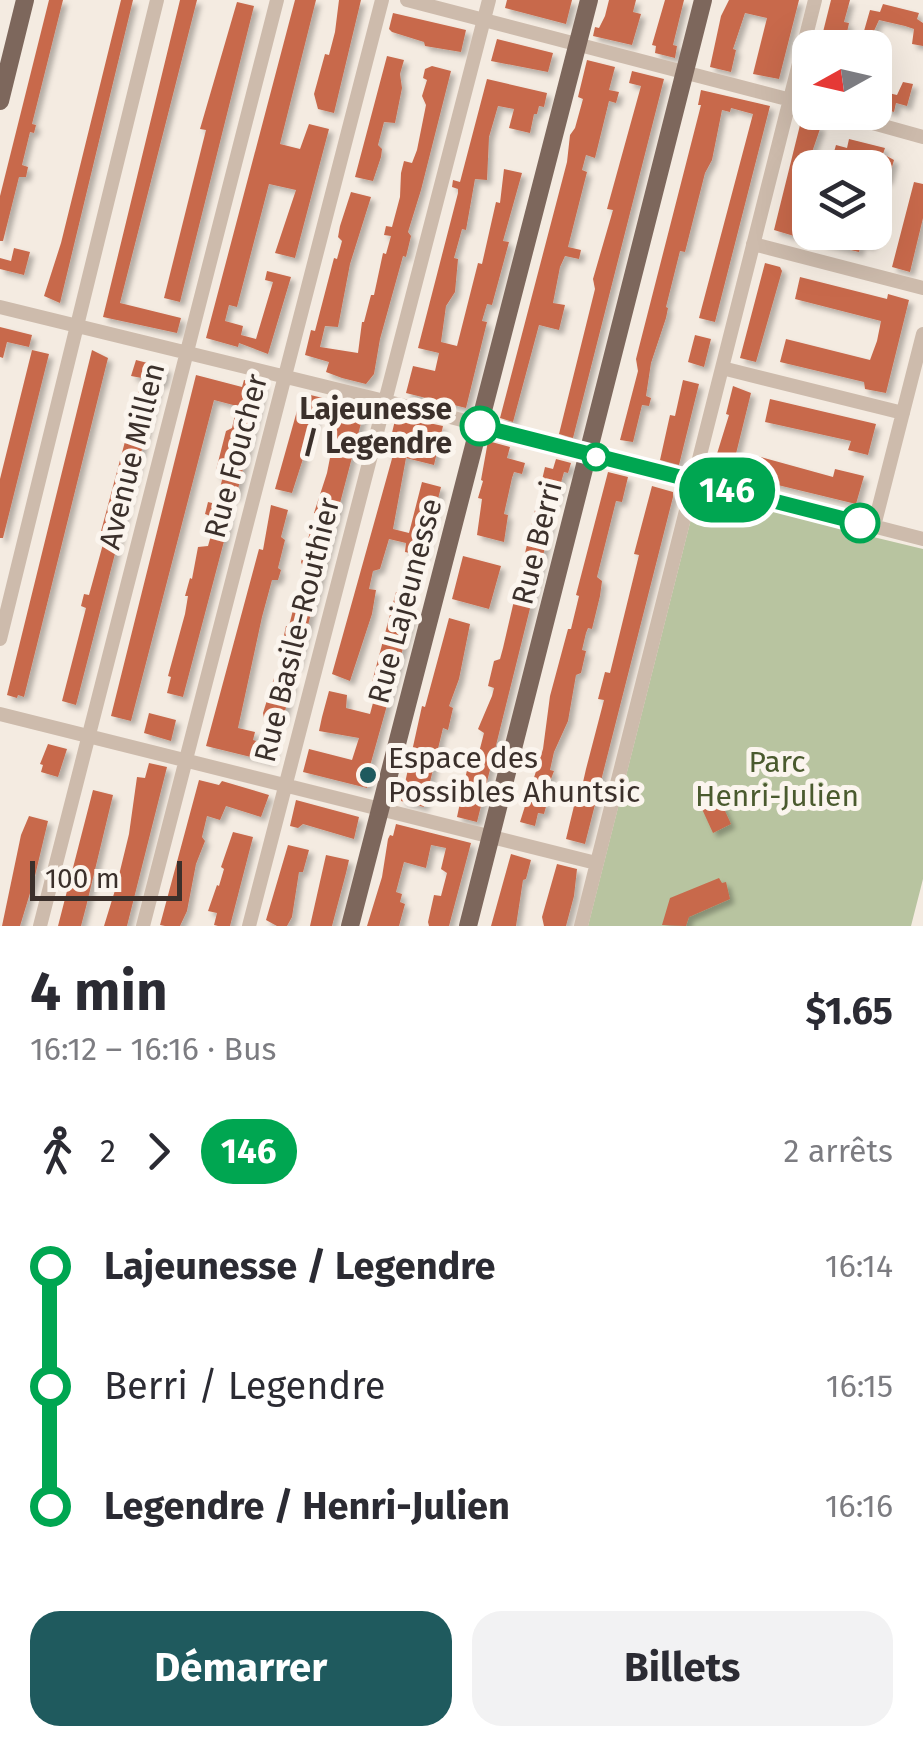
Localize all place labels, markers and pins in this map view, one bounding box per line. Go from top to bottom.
place label: Lajeunesse / Legendre [299,391,452,461]
marker: Lajeunesse / Legendre [461,407,499,445]
unlabelled marker [583,444,609,470]
unlabelled marker [841,504,879,542]
place label: Espace des Possibles Ahuntsic [388,740,640,810]
marker: Espace des Possibles Ahuntsic [357,764,379,786]

